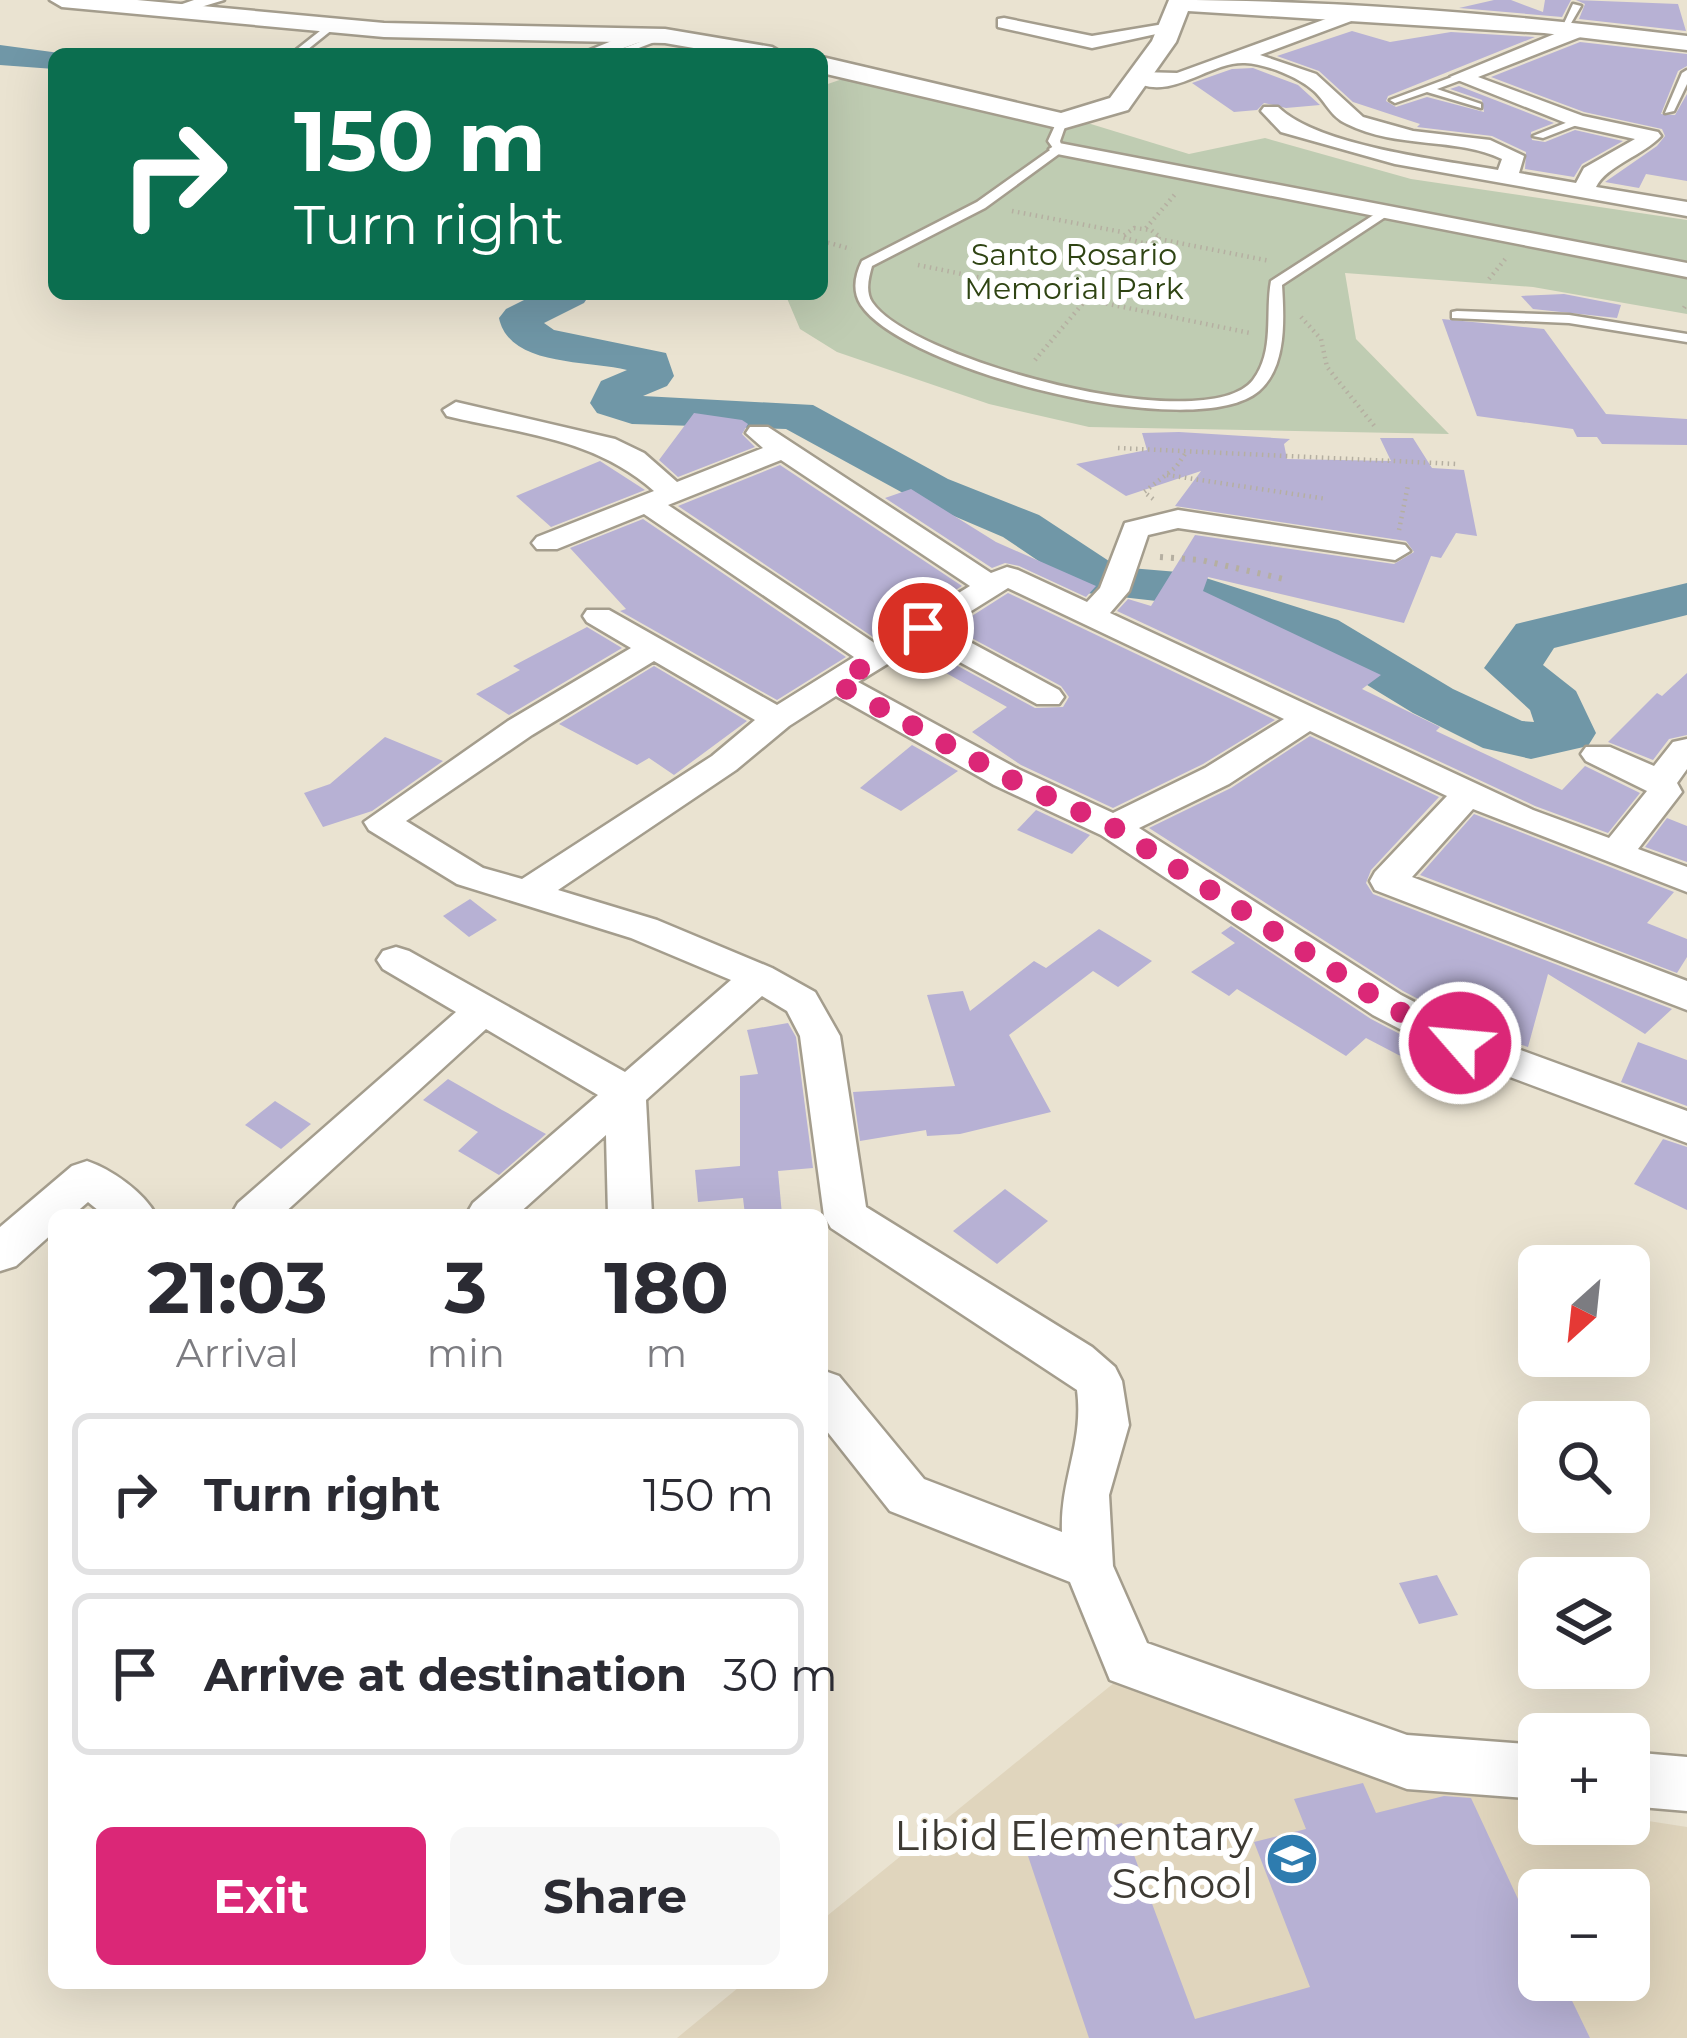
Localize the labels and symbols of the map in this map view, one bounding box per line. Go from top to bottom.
park label: Santo Rosario Memorial Park [964,236,1184,307]
pin [872,577,974,679]
position arrow [1397,980,1523,1106]
north arrow [1518,1245,1650,1377]
place label: Libid Elementary School [894,1809,1253,1909]
school or university icon: Libid Elementary School [1264,1831,1320,1887]

